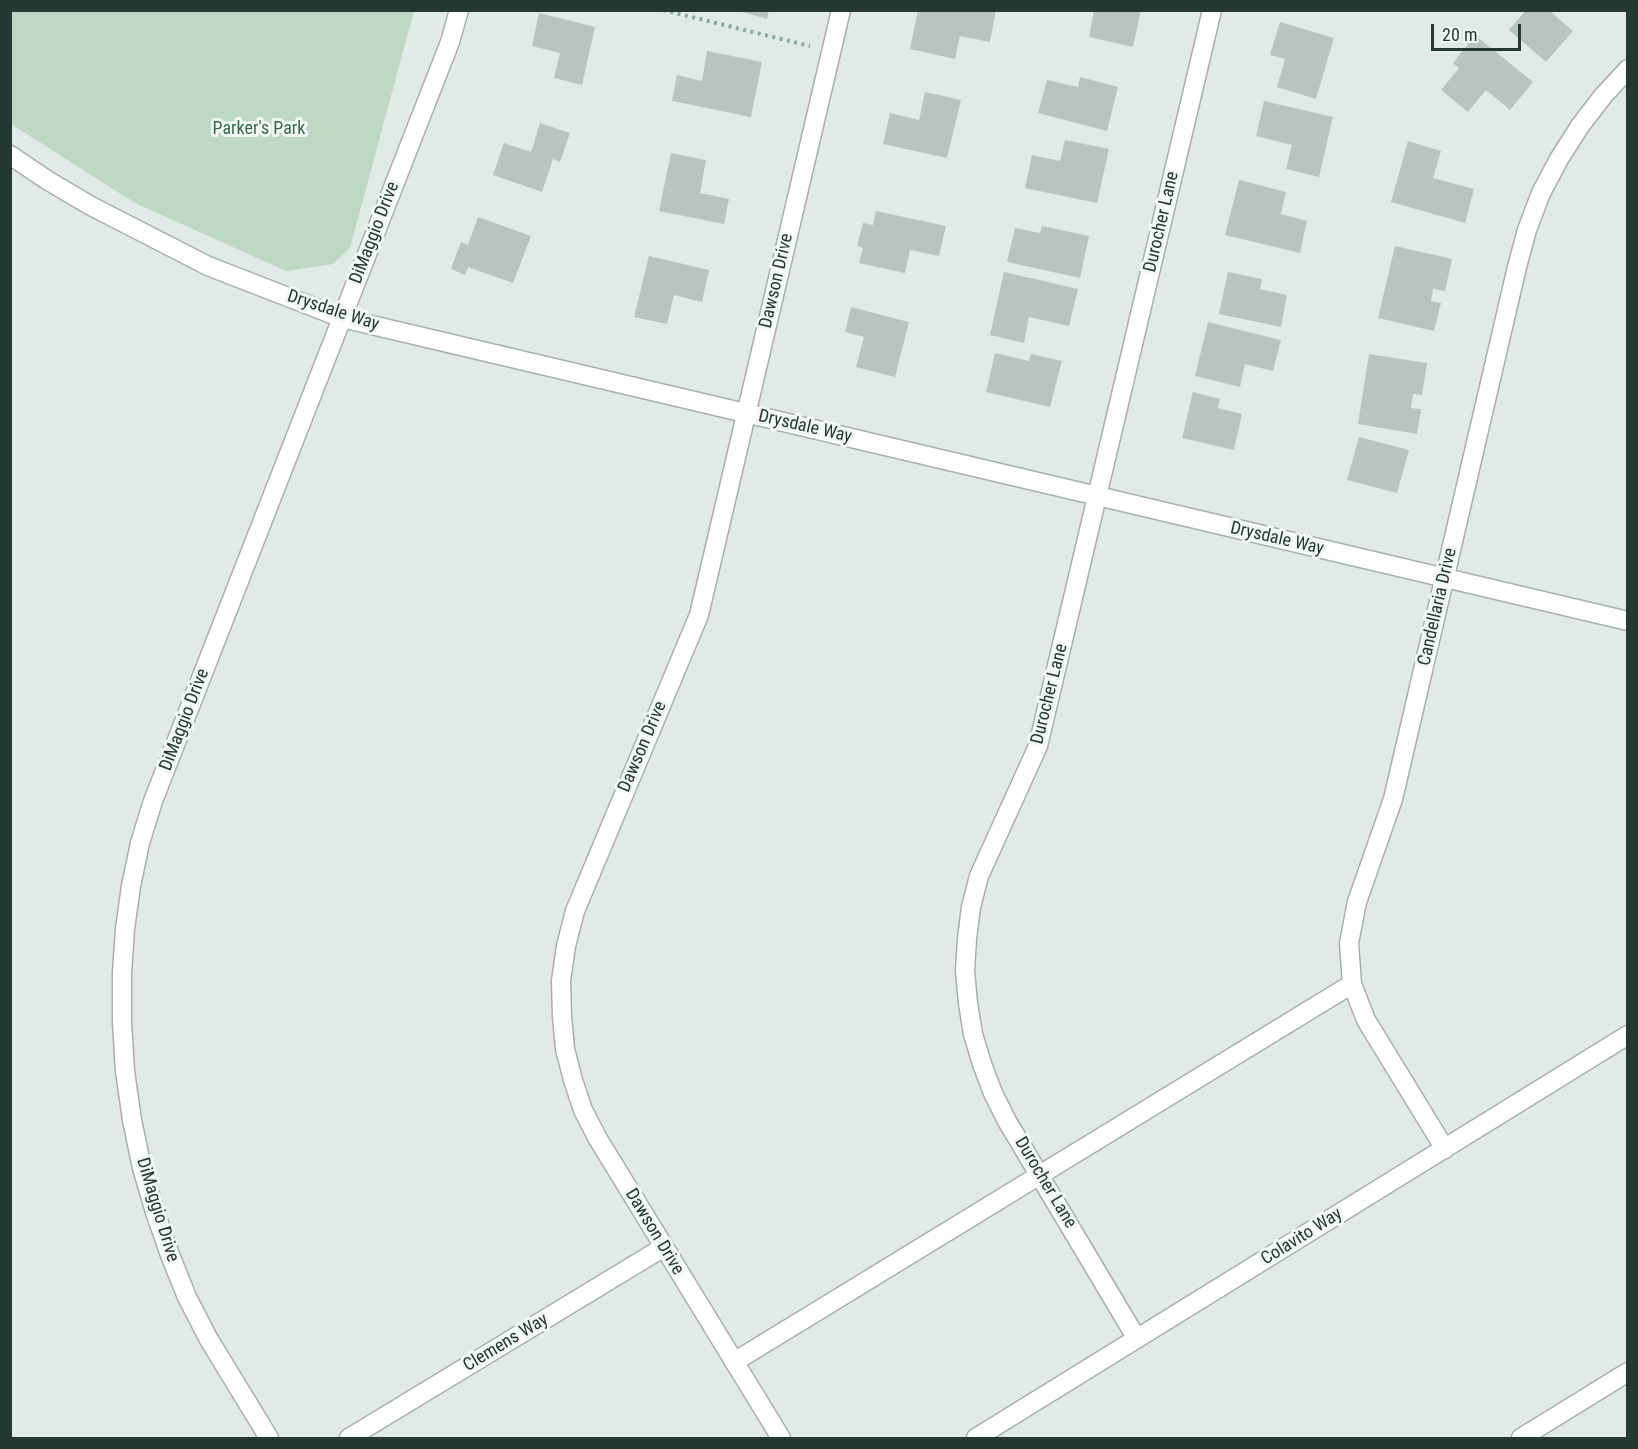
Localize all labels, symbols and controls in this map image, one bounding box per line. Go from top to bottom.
scale bar [1434,12,1524,50]
text: 20 m [1442,24,1477,45]
park label: Parker's Park [213,118,305,140]
street label: Durocher Lane [1140,170,1184,274]
street label: DiMaggio Drive [346,179,404,287]
street label: Dawson Drive [756,232,798,330]
street label: Drysdale Way [284,286,382,336]
street label: Drysdale Way [756,406,854,448]
street label: Drysdale Way [1228,518,1326,560]
street label: Candellaria Drive [1414,546,1462,668]
street label: Durocher Lane [1027,642,1073,746]
street label: DiMaggio Drive [156,666,214,774]
street label: Dawson Drive [614,698,672,796]
street label: Durocher Lane [1009,1133,1081,1233]
street label: DiMaggio Drive [131,1155,183,1265]
street label: Dawson Drive [620,1185,688,1279]
street label: Colavito Way [1258,1204,1346,1270]
street label: Clemens Way [460,1309,552,1377]

